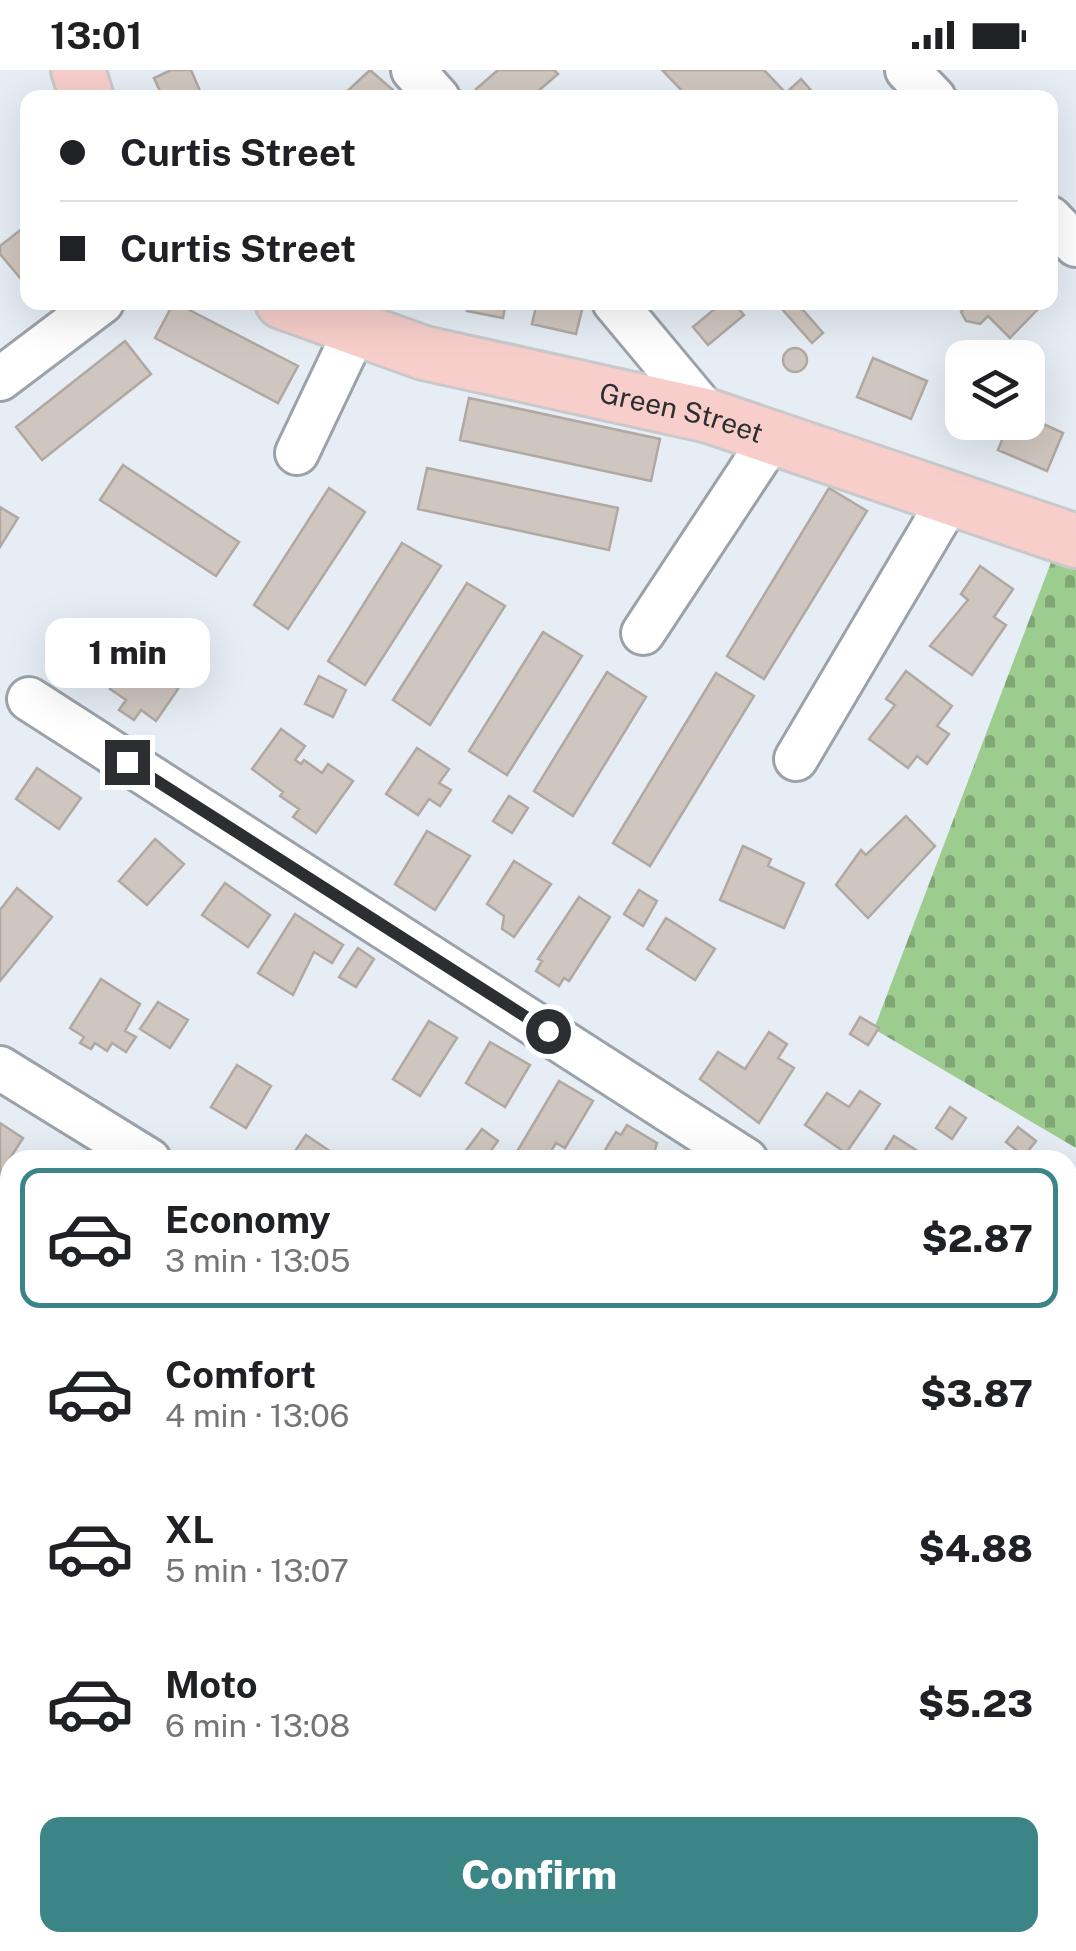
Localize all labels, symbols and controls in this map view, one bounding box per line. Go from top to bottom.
text: 13:01 [50,13,143,58]
text: Curtis Street [120,130,356,175]
text: Curtis Street [120,226,356,271]
map controls [945,340,1045,440]
button: layers [945,340,1045,440]
street label: Green Street [596,375,768,449]
callout: 1 min [44,617,210,687]
text: 1 min [88,634,167,671]
route end [105,740,150,785]
route start [526,1009,571,1054]
icon: car [45,1193,135,1283]
text: Economy [165,1197,331,1242]
text: $2.87 [921,1216,1033,1261]
text: 3 min · 13:05 [165,1242,350,1279]
icon: car [45,1348,135,1438]
text: Comfort [165,1352,316,1397]
text: $3.87 [920,1371,1033,1416]
text: 4 min · 13:06 [165,1397,350,1434]
icon: car [45,1503,135,1593]
text: XL [165,1507,214,1552]
text: $4.88 [919,1526,1033,1571]
text: 5 min · 13:07 [165,1552,349,1589]
icon: car [45,1658,135,1748]
text: Moto [165,1662,258,1707]
text: $5.23 [918,1681,1033,1726]
text: 6 min · 13:08 [165,1707,350,1744]
button: Confirm [40,1817,1038,1932]

